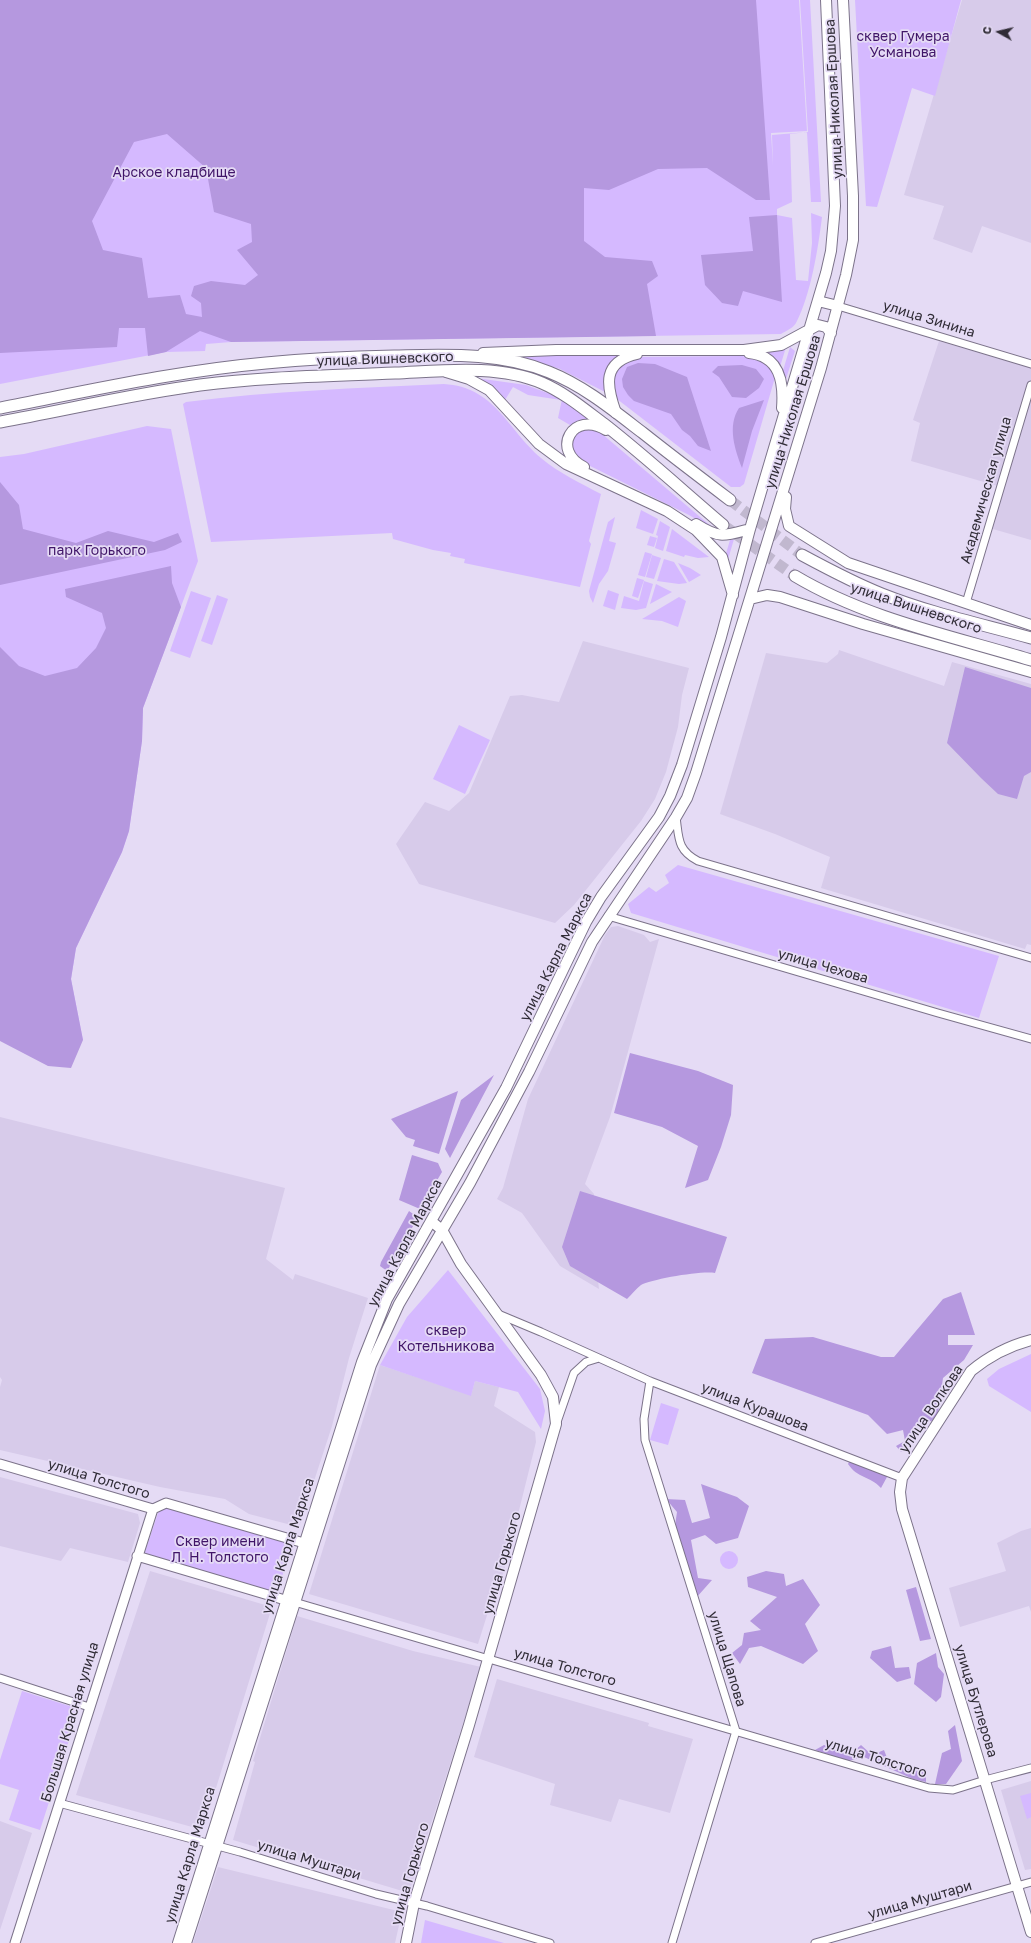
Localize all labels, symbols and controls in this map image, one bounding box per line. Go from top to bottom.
north arrow [979,12,1019,52]
street label: улица Николая Ершова [821,19,847,179]
text: С [980,25,994,35]
park label: сквер Гумера Усманова [856,29,950,62]
park label: Арское кладбище [112,165,236,181]
street label: улица Зинина [881,297,977,341]
street label: улица Николая Ершова [762,333,824,491]
street label: улица Вишневского [316,348,454,370]
street label: Академическая улица [957,415,1015,565]
park label: парк Горького [48,543,146,559]
street label: улица Вишневского [848,579,984,637]
street label: улица Карла Маркса [516,890,596,1024]
street label: улица Чехова [776,945,870,987]
street label: улица Карла Маркса [364,1176,446,1310]
park label: сквер Котельникова [397,1323,495,1356]
street label: улица Волкова [895,1362,967,1456]
street label: улица Курашова [699,1379,811,1435]
street label: улица Толстого [46,1455,152,1503]
street label: улица Карла Маркса [258,1476,318,1616]
street label: улица Горького [479,1510,525,1616]
park label: Сквер имени Л. Н. Толстого [171,1534,269,1566]
street label: улица Щапова [704,1609,750,1709]
street label: Большая Красная улица [38,1640,102,1804]
street label: улица Бутлерова [951,1643,1001,1759]
street label: улица Толстого [512,1644,618,1690]
street label: улица Толстого [823,1734,929,1782]
street label: улица Карла Маркса [161,1785,219,1925]
street label: улица Горького [387,1821,433,1927]
street label: улица Муштари [255,1836,363,1884]
street label: улица Муштари [866,1877,974,1923]

